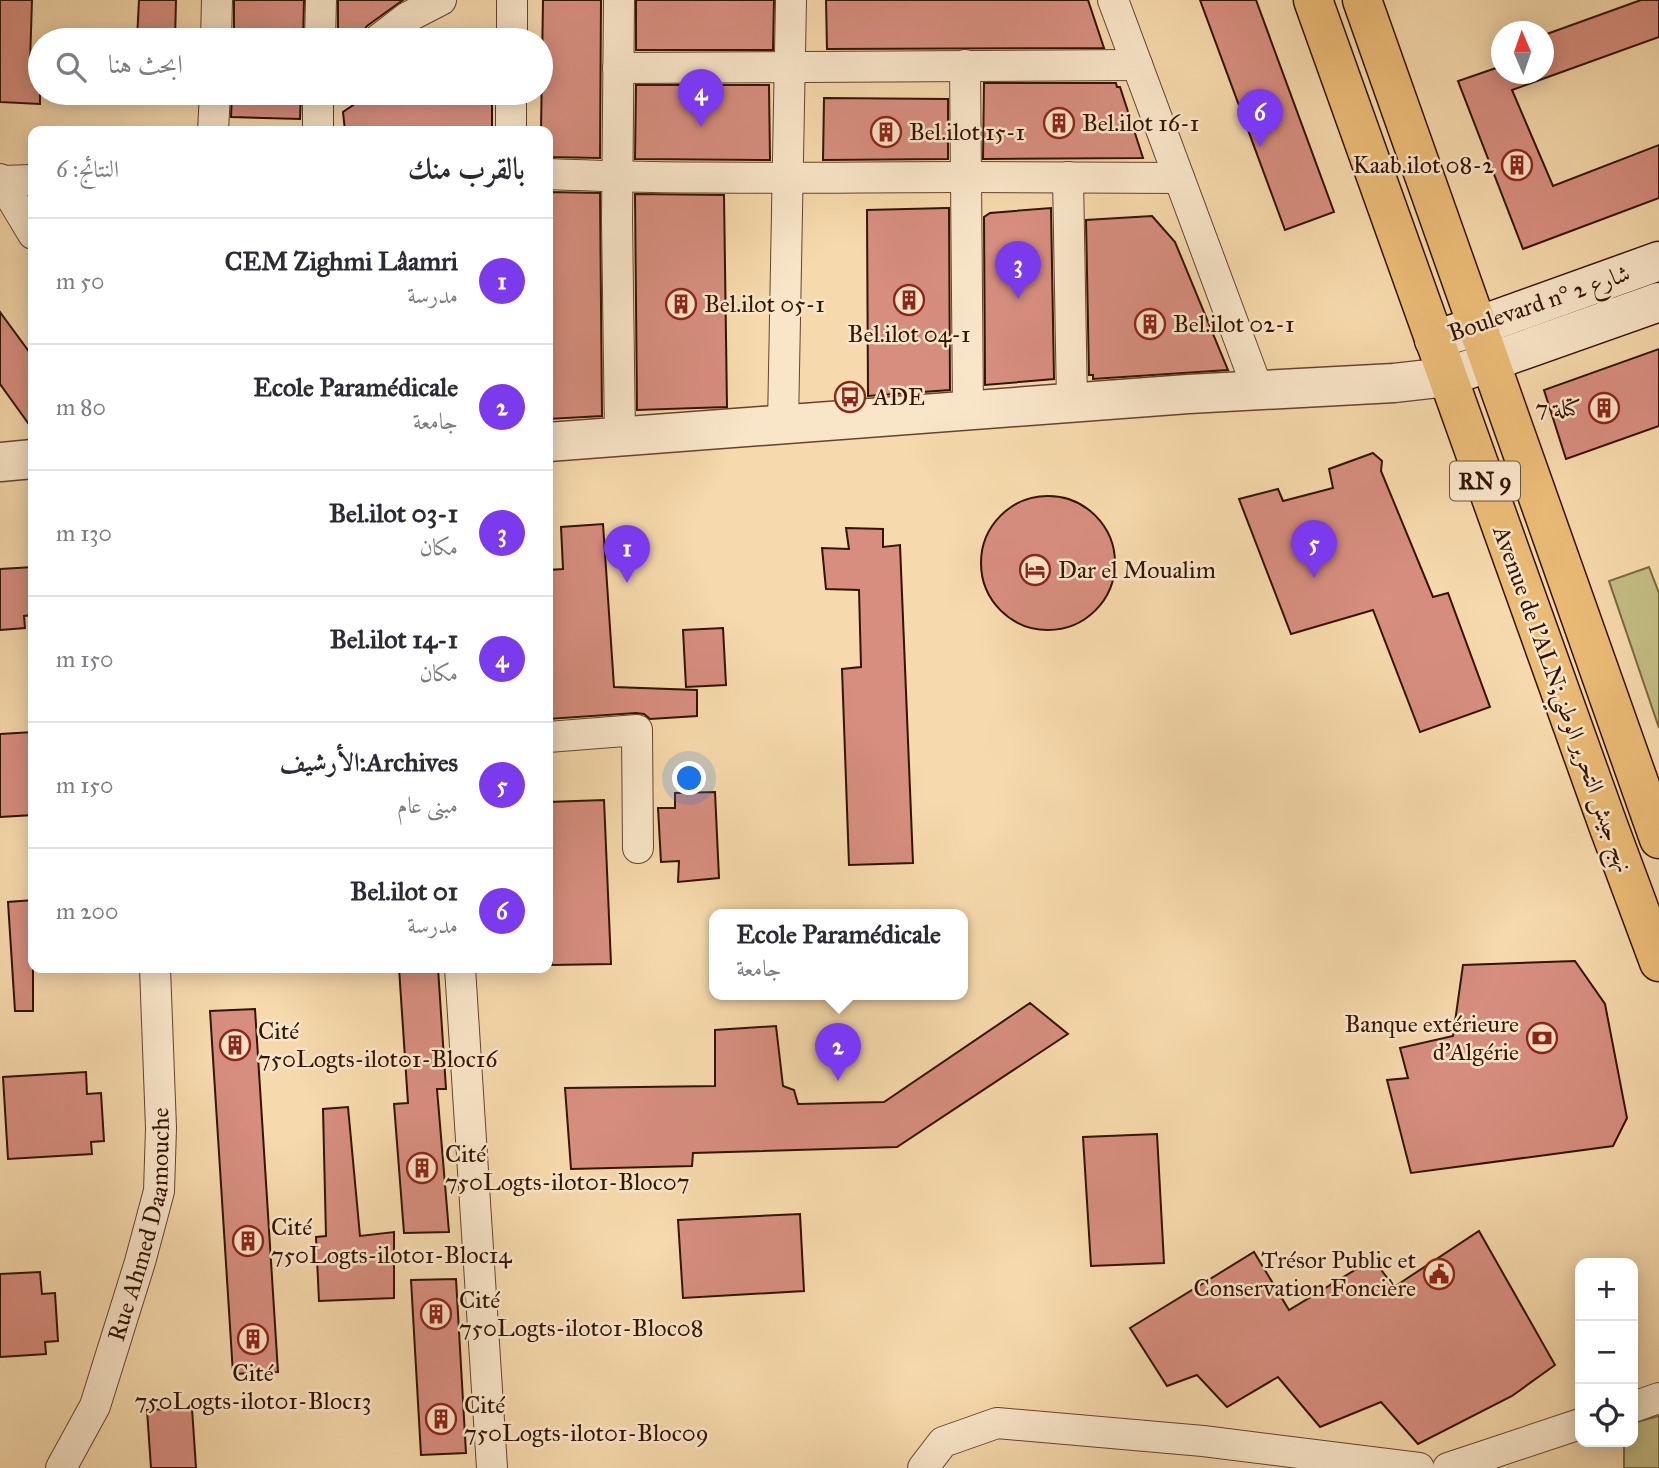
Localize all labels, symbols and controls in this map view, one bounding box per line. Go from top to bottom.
north arrow [1491,21,1554,84]
search box [28,28,553,105]
icon: search [52,48,90,86]
text: ابحث هنا [108,48,183,80]
pin: 4 [678,69,724,127]
pin: 6 [1237,89,1283,147]
building icon: Bel.ilot 16-1 [1042,106,1076,140]
place label: Bel.ilot 16-1 [1082,108,1199,138]
building icon: Bel.ilot 15-1 [869,115,903,149]
place label: Bel.ilot 15-1 [909,117,1025,147]
building icon: Kaab.ilot 08-2 [1500,148,1534,182]
place label: Kaab.ilot 08-2 [1353,150,1494,180]
text: بالقرب منك [408,151,525,187]
text: النتائج: 6 [56,155,119,183]
pin: 3 [995,241,1041,299]
text: CEM Zighmi Lâamri [225,245,458,277]
street label: Boulevard n° شارع 2 [1444,258,1636,353]
text: 50 m [56,267,104,295]
text: 1 [497,267,507,295]
text: مدرسة [407,281,458,309]
building icon: Bel.ilot 04-1 [892,283,926,317]
building icon: Bel.ilot 05-1 [664,287,698,321]
place label: Bel.ilot 05-1 [704,289,825,319]
building icon: Bel.ilot 02-1 [1133,307,1167,341]
place label: Bel.ilot 02-1 [1173,309,1294,339]
place label: Bel.ilot 04-1 [848,319,970,349]
text: Ecole Paramédicale [253,371,458,403]
bus stop icon: ADE [833,380,867,414]
place label: ADE [872,382,925,412]
building icon: كتلة 7 [1587,391,1621,425]
text: 80 m [56,393,106,421]
text: 2 [496,393,508,421]
place label: كتلة 7 [1535,393,1581,423]
text: جامعة [413,407,458,435]
road number: RN 9 [1450,461,1520,500]
text: Bel.ilot 03-1 [329,497,458,529]
text: 130 m [56,519,112,547]
text: 3 [497,519,507,547]
pin: 5 [1291,520,1337,578]
street label: Avenue de l'ALN;نهج جيش التحرير الوطني [1479,521,1640,879]
pin: 1 [604,525,650,583]
text: مكان [419,533,458,561]
hotel icon: Dar el Moualim [1018,553,1052,587]
place label: Dar el Moualim [1058,555,1216,585]
text: Bel.ilot 14-1 [330,623,458,655]
text: 150 m [56,645,113,673]
text: 4 [496,645,508,673]
text: مكان [419,659,458,687]
text: Archives:الأرشيف [280,746,458,778]
your location [672,761,706,795]
text: 150 m [56,771,113,799]
text: 5 [497,771,507,799]
text: مبنى عام [397,791,458,819]
text: Bel.ilot 01 [350,875,458,907]
text: 200 m [56,897,118,925]
text: 6 [496,897,508,925]
popup [709,909,968,1000]
text: مدرسة [407,911,458,939]
text: Ecole Paramédicale [736,918,941,950]
text: جامعة [736,954,781,982]
place label: Banque extérieure d'Algérie [1344,1009,1519,1067]
place label: Cité 750Logts-ilot01-Bloc16 [258,1016,498,1074]
bank icon: Banque extérieure d'Algérie [1525,1021,1559,1055]
pin: 2 [815,1023,861,1081]
building icon: Cité 750Logts-ilot01-Bloc16 [218,1028,252,1062]
street label: Rue Ahmed Daamouche [101,1107,176,1345]
place label: Cité 750Logts-ilot01-Bloc07 [445,1139,690,1197]
building icon: Cité 750Logts-ilot01-Bloc07 [405,1151,439,1185]
place label: Cité 750Logts-ilot01-Bloc14 [271,1212,512,1270]
building icon: Cité 750Logts-ilot01-Bloc14 [231,1224,265,1258]
place label: Trésor Public et Conservation Foncière [1193,1245,1416,1303]
public building icon: Trésor Public et Conservation Foncière [1422,1257,1456,1291]
map controls [1575,1258,1638,1447]
button: + [1575,1258,1638,1321]
place label: Cité 750Logts-ilot01-Bloc08 [459,1285,704,1343]
building icon: Cité 750Logts-ilot01-Bloc08 [419,1297,453,1331]
button: − [1575,1321,1638,1384]
building icon: Cité 750Logts-ilot01-Bloc13 [236,1322,270,1356]
place label: Cité 750Logts-ilot01-Bloc13 [135,1358,371,1416]
button: locate [1575,1384,1638,1447]
place label: Cité 750Logts-ilot01-Bloc09 [464,1390,709,1448]
building icon: Cité 750Logts-ilot01-Bloc09 [424,1402,458,1436]

